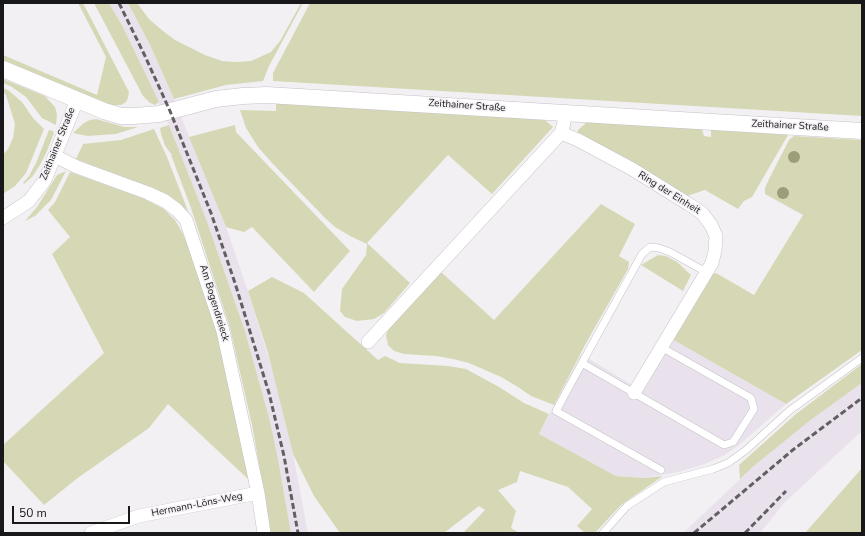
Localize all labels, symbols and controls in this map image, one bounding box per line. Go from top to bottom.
street label: Zeithainer Straße [428,97,506,115]
street label: Zeithainer Straße [38,106,78,182]
street label: Zeithainer Straße [751,118,829,134]
street label: Ring der Einheit [636,169,702,217]
street label: Am Bogendreieck [197,263,231,343]
street label: Hermann-Löns-Weg [150,490,244,520]
scale bar [14,498,132,524]
text: 50 m [19,505,47,521]

